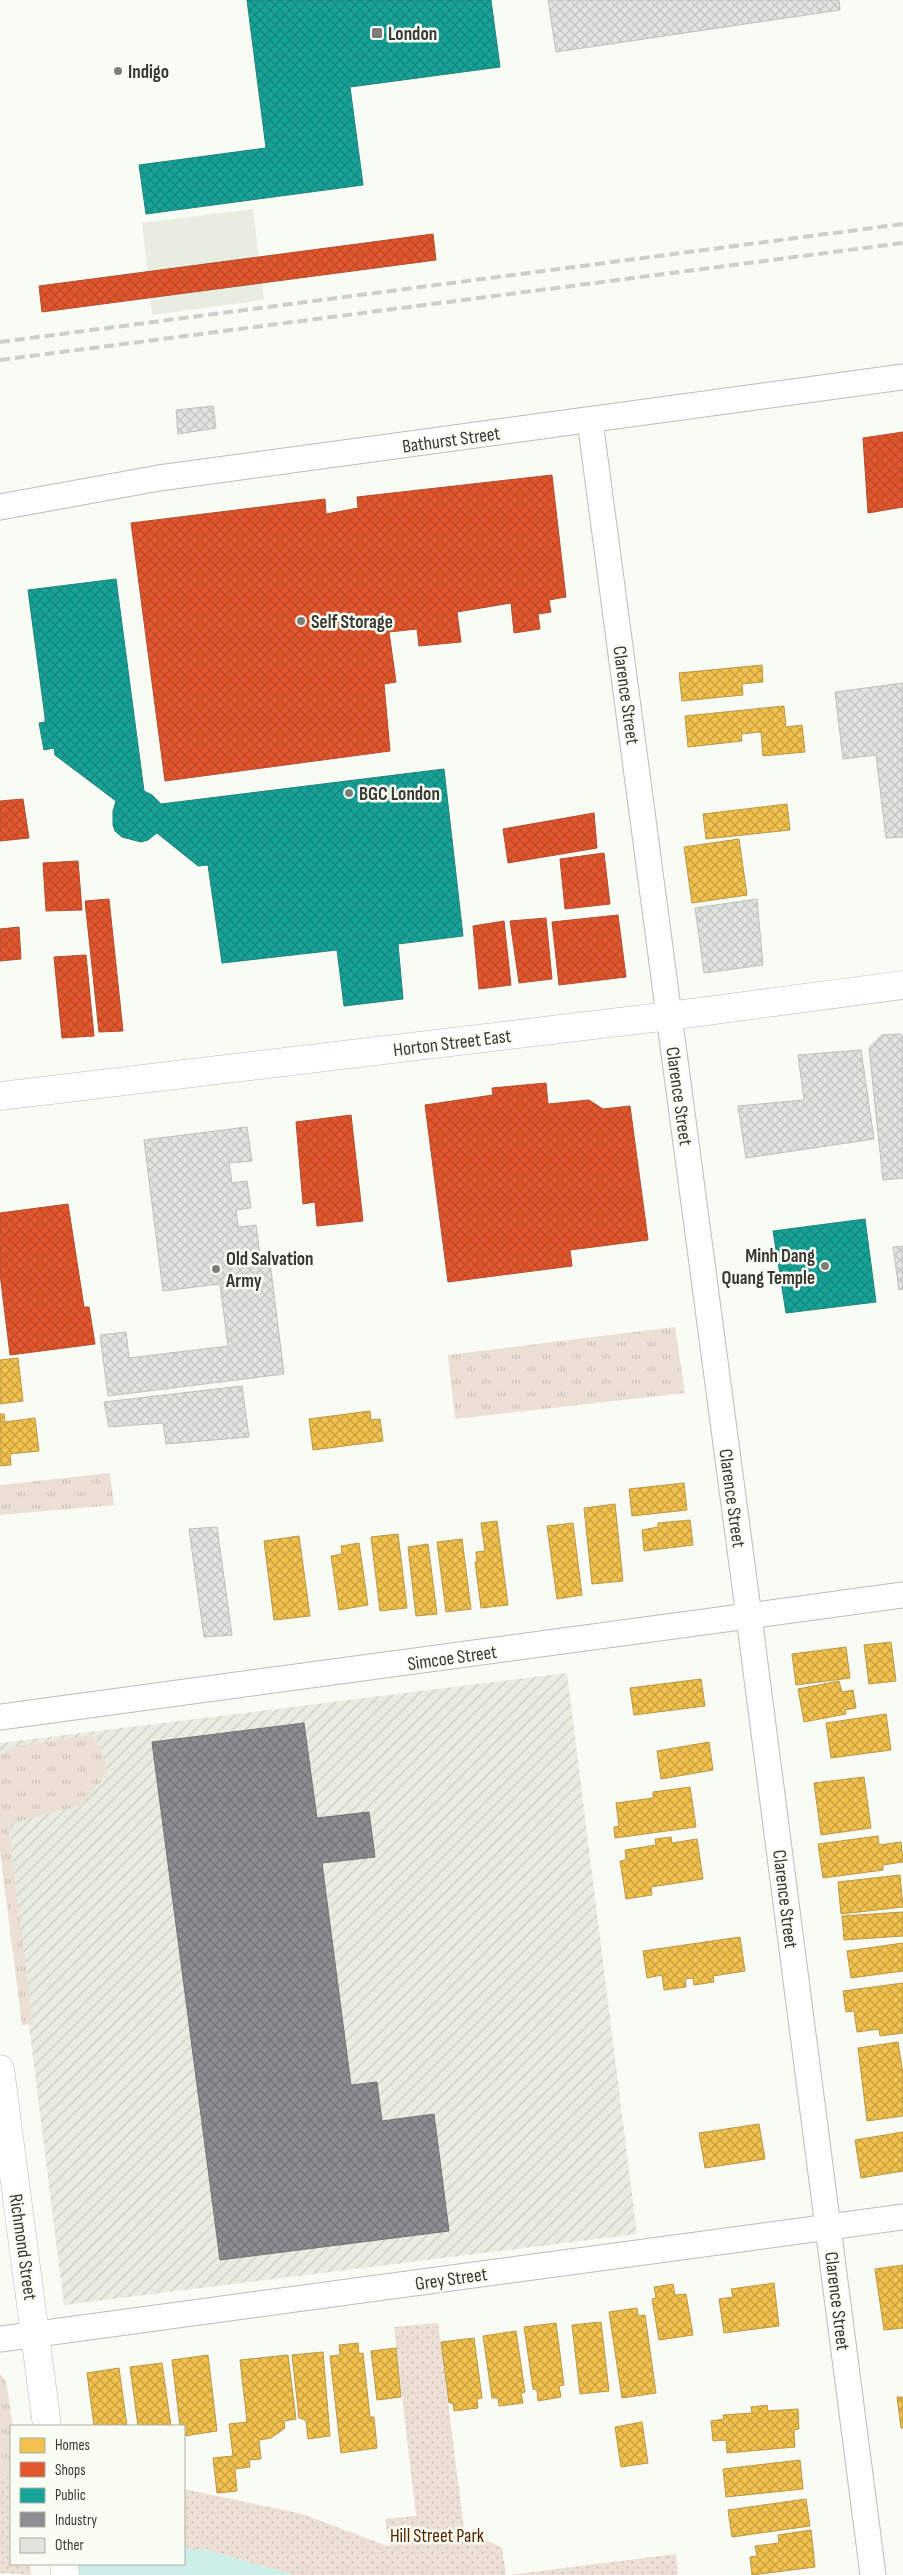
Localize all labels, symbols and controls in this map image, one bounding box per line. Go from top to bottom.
place label: London [388,23,437,46]
marker: London [370,26,384,40]
place label: Indigo [128,61,169,84]
marker: Indigo [112,65,124,77]
street label: Bathurst Street [401,422,502,459]
place label: Self Storage [311,611,393,634]
marker: Self Storage [295,615,307,627]
street label: Clarence Street [607,644,644,746]
place label: BGC London [359,783,440,806]
marker: BGC London [343,787,355,799]
street label: Horton Street East [392,1025,513,1062]
street label: Clarence Street [660,1045,697,1147]
place label: Minh Dang Quang Temple [722,1245,815,1290]
place label: Old Salvation Army [225,1248,314,1293]
marker: Minh Dang Quang Temple [819,1260,831,1272]
marker: Old Salvation Army [210,1263,222,1275]
street label: Clarence Street [713,1447,750,1549]
street label: Simcoe Street [406,1641,499,1676]
street label: Clarence Street [767,1849,802,1950]
street label: Richmond Street [4,2192,41,2302]
street label: Clarence Street [819,2251,854,2352]
street label: Grey Street [414,2263,489,2296]
legend [10,2425,185,2565]
text: Homes [55,2436,90,2455]
text: Shops [55,2461,86,2480]
text: Public [55,2486,86,2505]
text: Industry [55,2511,97,2530]
park label: Hill Street Park [390,2525,485,2548]
text: Other [55,2536,84,2555]

